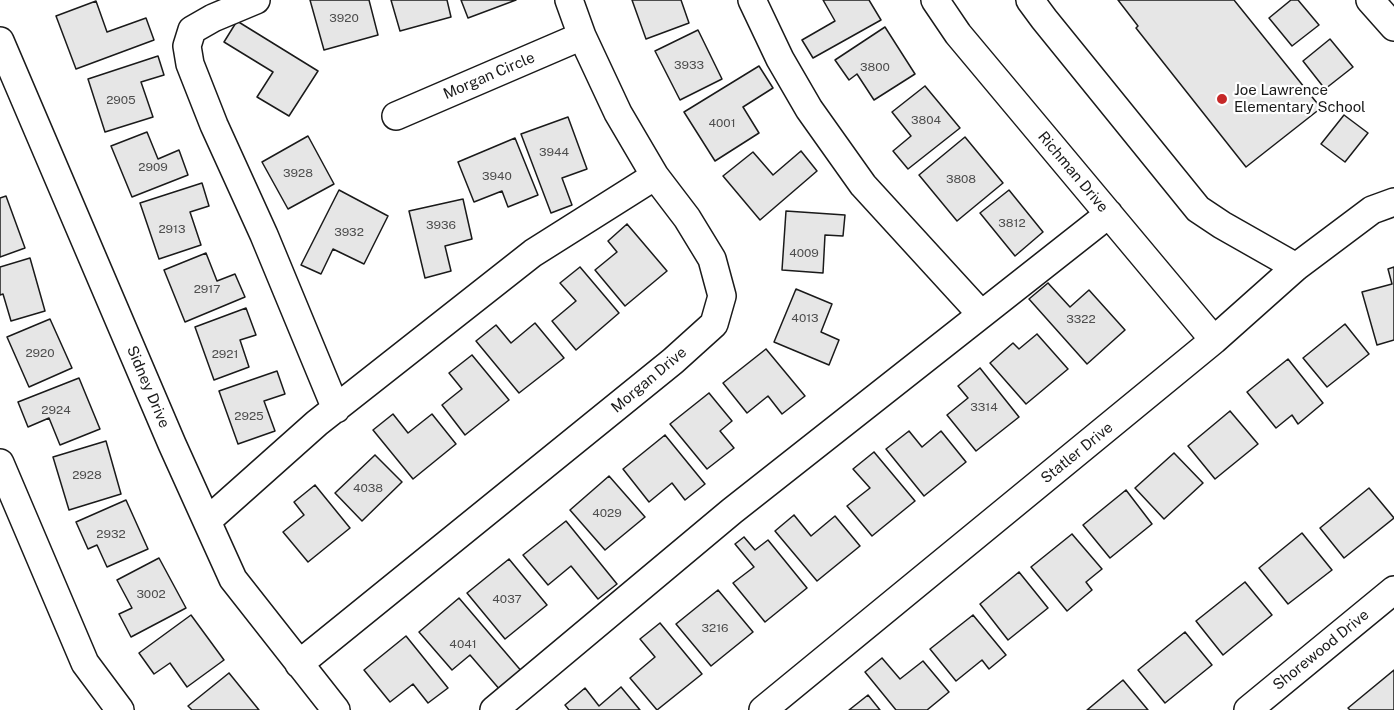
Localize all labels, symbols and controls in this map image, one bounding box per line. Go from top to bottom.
house number: 3920 [329,11,359,25]
street label: Morgan Circle [441,49,537,103]
house number: 3933 [674,58,704,72]
house number: 3800 [860,60,890,74]
place label: Joe Lawrence Elementary School [1234,81,1366,116]
marker: Joe Lawrence Elementary School [1215,92,1229,106]
house number: 2905 [106,93,136,107]
house number: 3804 [911,113,941,127]
house number: 4001 [708,116,736,130]
street label: Richman Drive [1034,128,1112,216]
house number: 3944 [539,145,569,159]
house number: 2909 [138,160,168,174]
house number: 3928 [283,166,313,180]
house number: 3940 [482,169,512,183]
house number: 3808 [946,172,976,186]
house number: 3812 [998,216,1026,230]
house number: 3936 [426,218,456,232]
house number: 2913 [158,222,186,236]
house number: 3932 [334,225,364,239]
house number: 4009 [789,246,819,260]
house number: 2917 [194,282,220,296]
house number: 4013 [791,311,819,325]
house number: 3322 [1066,312,1096,326]
street label: Sidney Drive [123,343,173,431]
street label: Morgan Drive [608,343,690,417]
house number: 2920 [25,346,55,360]
house number: 2921 [212,347,238,361]
house number: 3314 [970,400,998,414]
house number: 2924 [41,403,71,417]
house number: 2925 [234,409,264,423]
street label: Statler Drive [1037,419,1117,487]
house number: 2928 [72,468,102,482]
house number: 4038 [353,481,383,495]
house number: 4029 [592,506,622,520]
house number: 2932 [96,527,126,541]
house number: 3002 [136,587,166,601]
house number: 4037 [492,592,522,606]
street label: Shorewood Drive [1269,606,1373,694]
house number: 3216 [701,621,729,635]
house number: 4041 [449,637,477,651]

